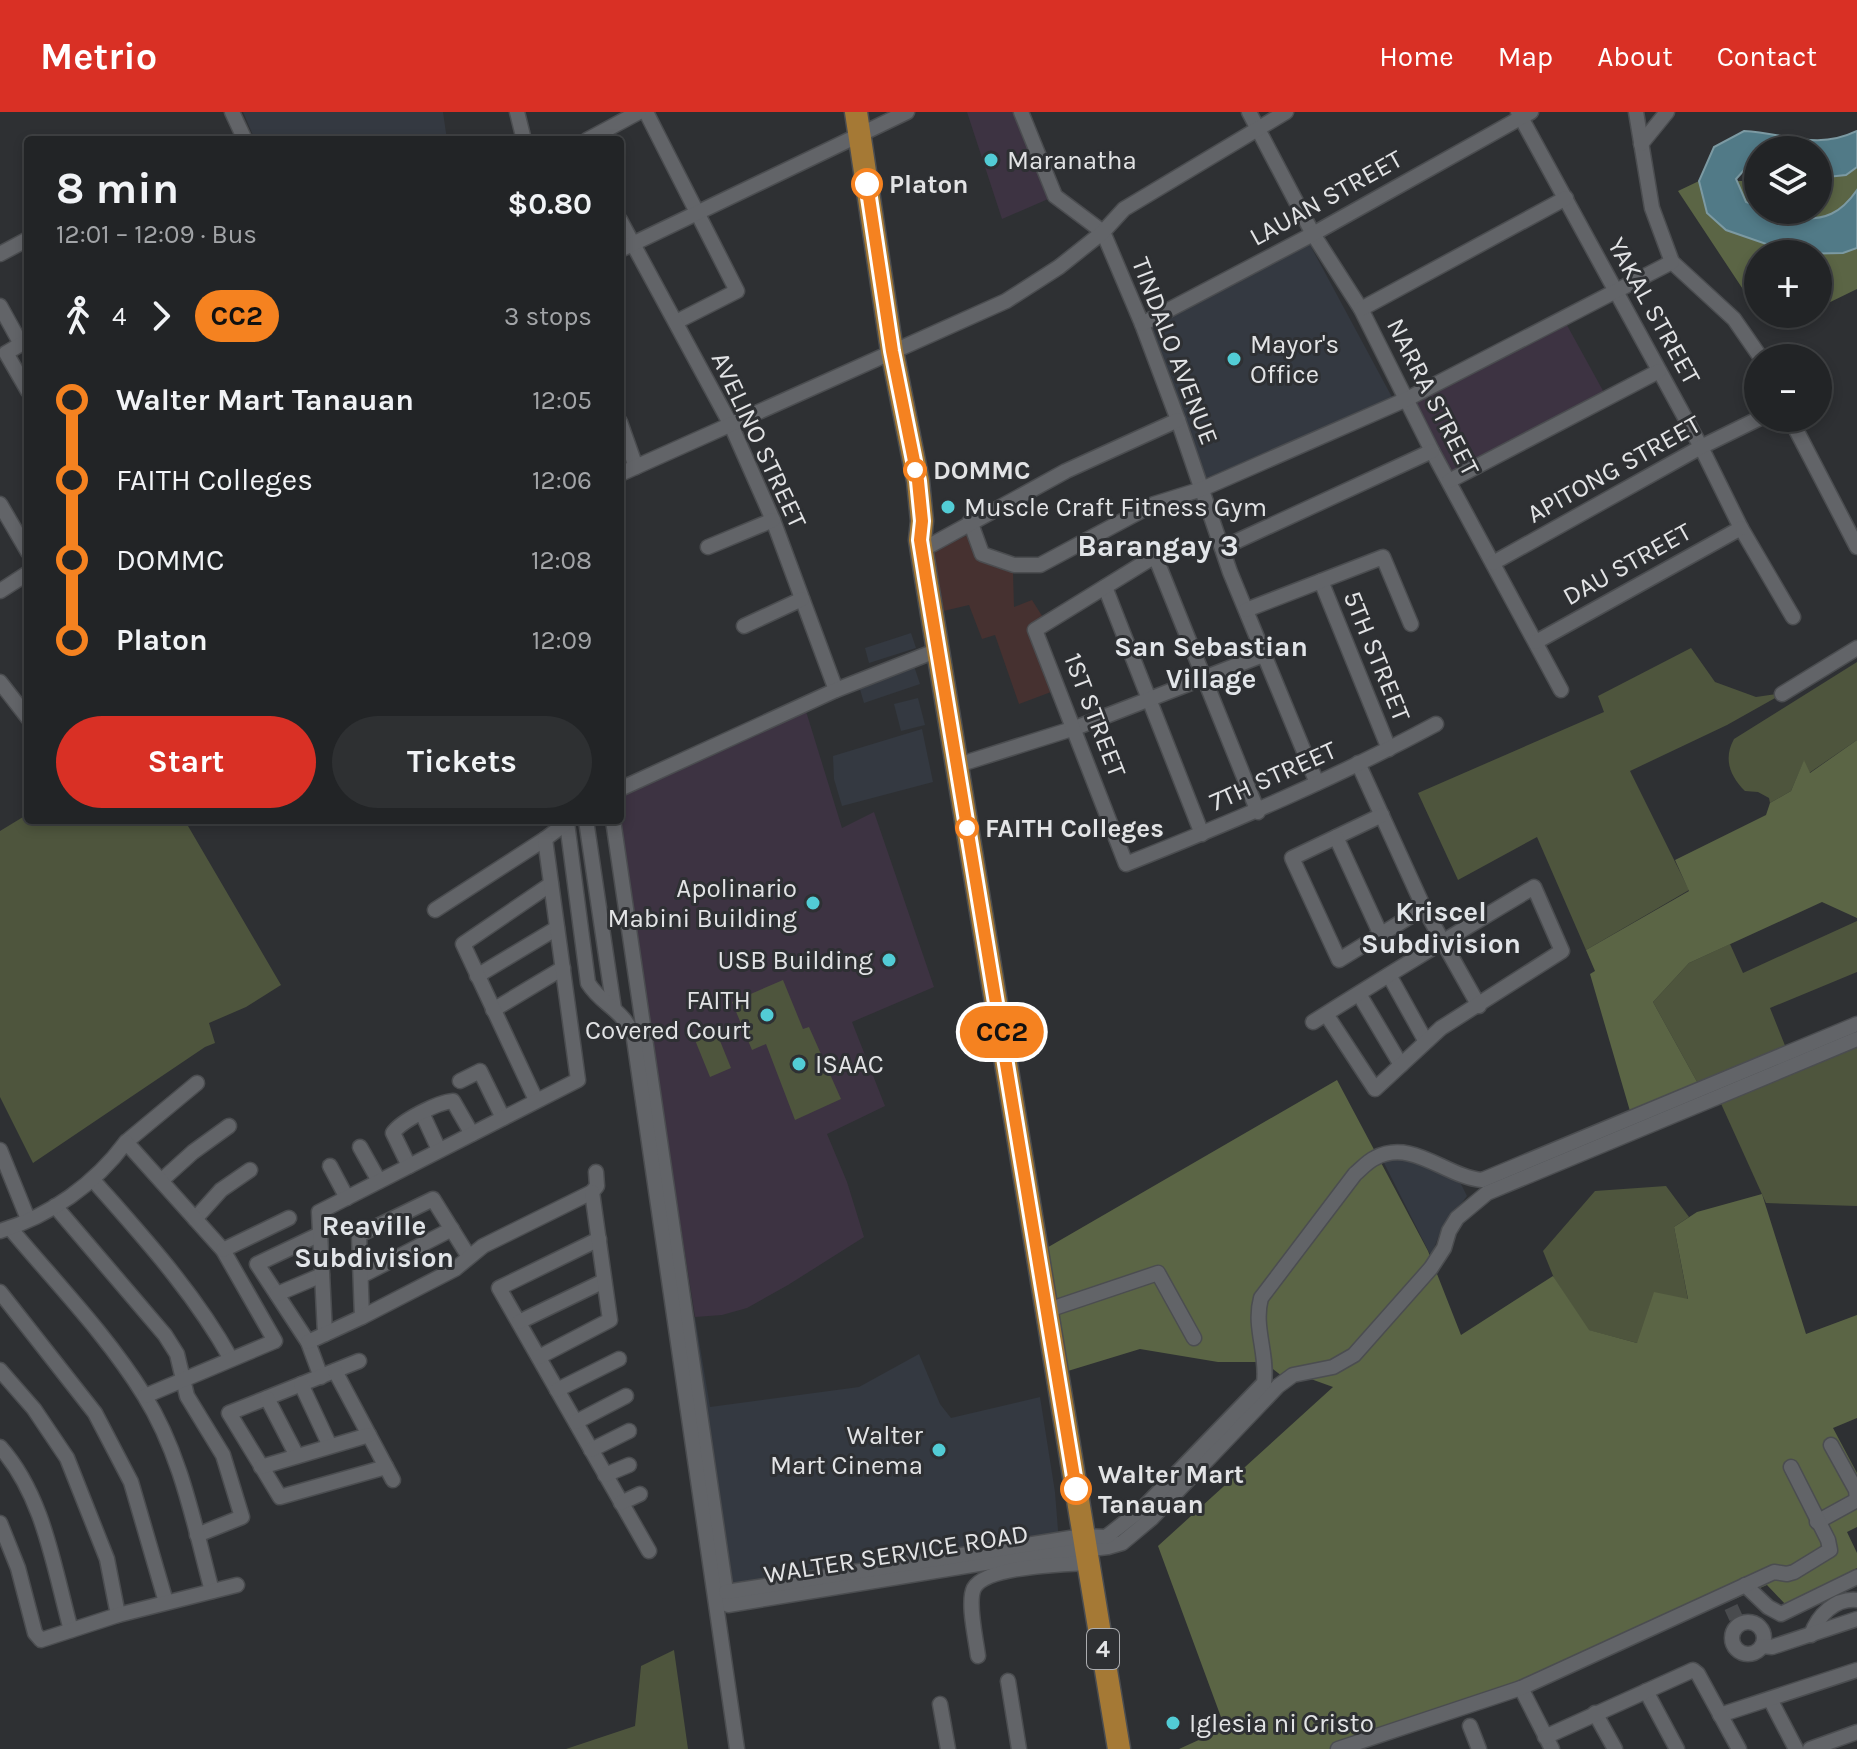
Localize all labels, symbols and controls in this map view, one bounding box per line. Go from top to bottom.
text: Metrio [40,34,157,79]
text: Home [1379,40,1454,73]
text: Map [1498,40,1553,73]
text: About [1597,40,1673,73]
text: Contact [1717,40,1817,73]
map controls [1744,136,1832,432]
button: layers [1744,136,1832,224]
street label: LAUAN STREET [1244,143,1408,253]
place label: Maranatha [1007,145,1137,176]
marker: Maranatha [982,151,1000,169]
text: 8 min [56,163,179,214]
marker: Platon [852,169,882,199]
place label: Platon [889,169,968,200]
text: $0.80 [508,186,592,222]
text: 12:01 – 12:09 · Bus [56,219,257,250]
street label: YAKAL STREET [1601,232,1707,390]
button: + [1744,240,1832,328]
street label: TINDALO AVENUE [1125,253,1225,449]
icon: walk [56,294,100,338]
icon: forward [139,294,183,338]
text: CC2 [211,299,263,332]
text: 4 [112,301,127,332]
text: 3 stops [504,301,592,332]
street label: NARRA STREET [1380,313,1486,481]
place label: Mayor's Office [1250,329,1339,390]
button: − [1744,344,1832,432]
street label: AVELINO STREET [705,347,813,533]
marker: Mayor's Office [1225,350,1243,368]
text: Walter Mart Tanauan [116,382,414,418]
text: 12:05 [532,385,592,416]
street label: APITONG STREET [1522,408,1706,530]
place label: DOMMC [933,455,1031,486]
marker: DOMMC [904,459,926,481]
text: FAITH Colleges [116,462,313,498]
text: 12:06 [532,465,592,496]
place label: Muscle Craft Fitness Gym [964,492,1267,523]
marker: Muscle Craft Fitness Gym [939,498,957,516]
street label: DAU STREET [1557,516,1697,612]
district label: Barangay 3 [1077,528,1239,564]
text: DOMMC [116,542,224,578]
text: 12:08 [531,545,592,576]
street label: 5TH STREET [1337,586,1417,726]
text: Platon [116,622,208,658]
text: 12:09 [532,625,592,656]
district label: San Sebastian Village [1114,630,1308,695]
street label: 1ST STREET [1057,649,1133,781]
button: Start [56,716,316,808]
button: Tickets [332,716,592,808]
street label: 7TH STREET [1205,734,1341,818]
place label: FAITH Colleges [985,813,1164,844]
marker: FAITH Colleges [956,817,978,839]
place label: Apolinario Mabini Building [607,873,797,934]
marker: Apolinario Mabini Building [804,894,822,912]
district label: Kriscel Subdivision [1361,895,1521,960]
place label: USB Building [718,945,873,976]
marker: USB Building [880,951,898,969]
place label: FAITH Covered Court [585,985,751,1046]
marker: FAITH Covered Court [758,1006,776,1024]
line badge: CC2 [956,1006,1048,1058]
text: CC2 [976,1015,1028,1048]
place label: ISAAC [815,1049,884,1080]
marker: ISAAC [790,1055,808,1073]
district label: Reaville Subdivision [294,1209,454,1274]
place label: Walter Mart Cinema [770,1420,924,1481]
marker: Walter Mart Cinema [930,1441,948,1459]
place label: Walter Mart Tanauan [1098,1459,1244,1520]
marker: Walter Mart Tanauan [1061,1474,1091,1504]
street label: WALTER SERVICE ROAD [761,1518,1031,1590]
road number: 4 [1087,1629,1119,1669]
place label: Iglesia ni Cristo [1189,1708,1374,1739]
marker: Iglesia ni Cristo [1164,1714,1182,1732]

